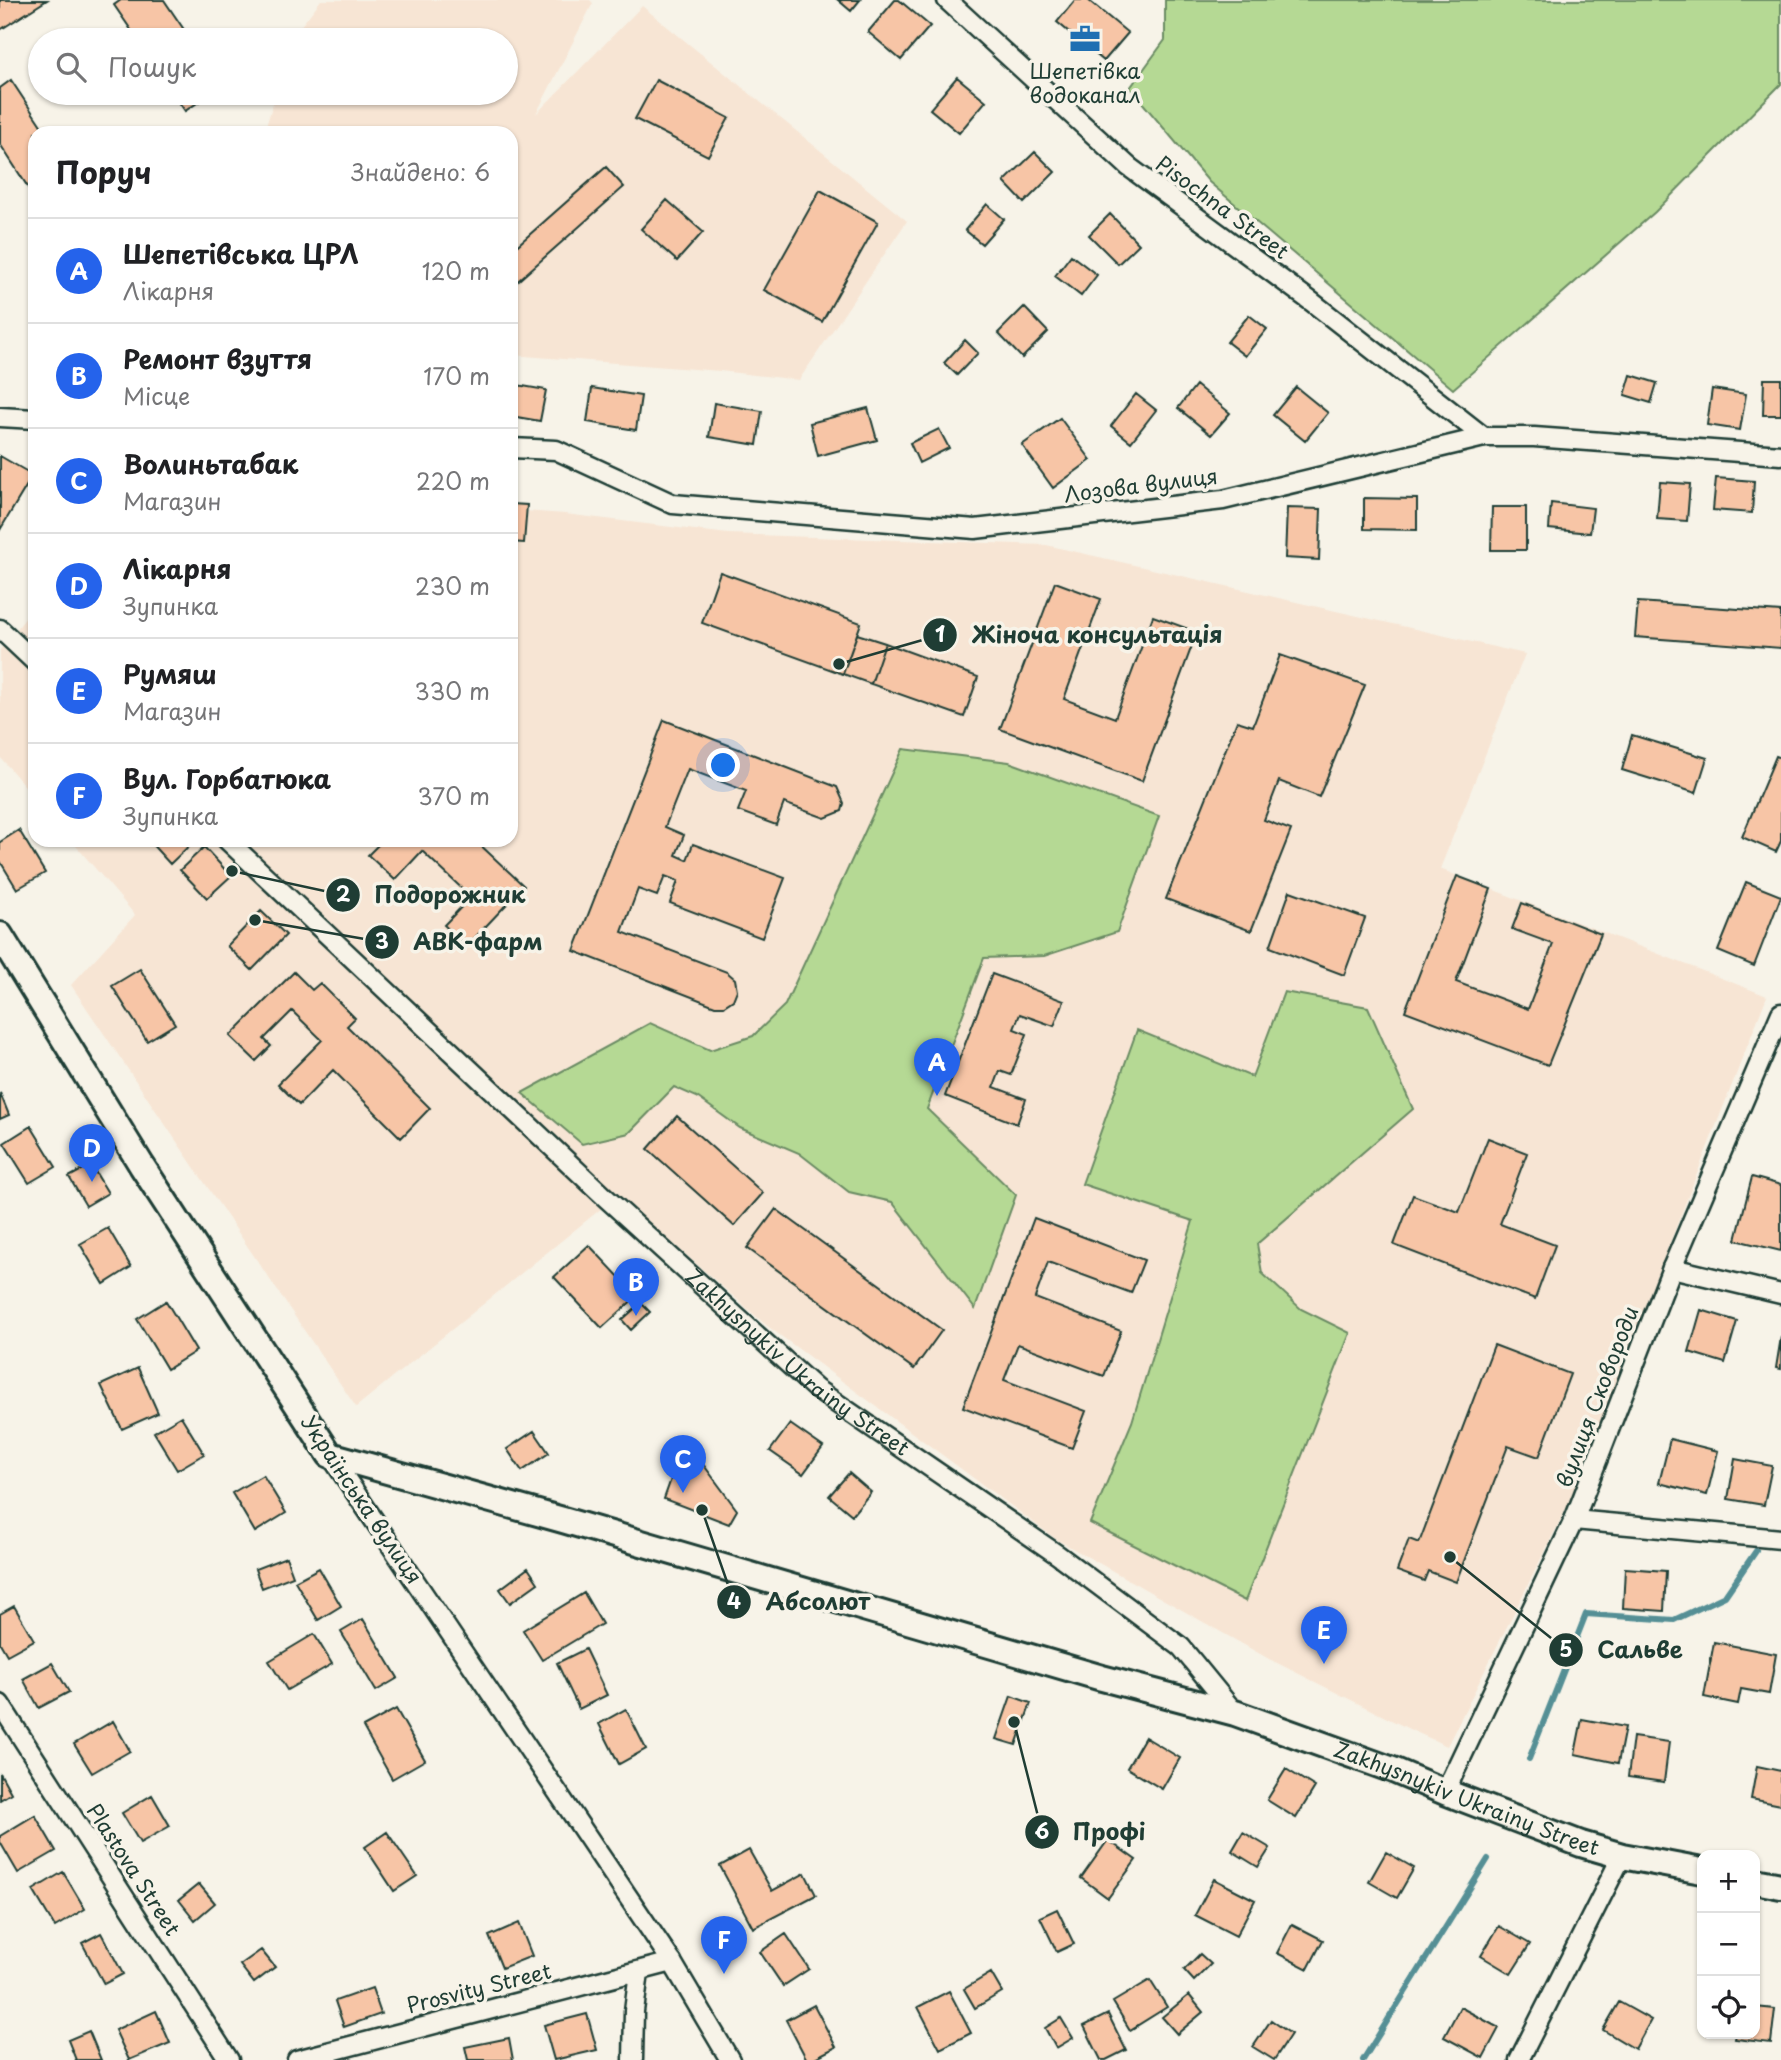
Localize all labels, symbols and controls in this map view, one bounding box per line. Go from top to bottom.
office icon: Шепетівка водоканал [1068,22,1102,56]
search box [28,28,518,105]
text: Пошук [108,47,196,86]
icon: search [52,48,90,86]
place label: Шепетівка водоканал [1030,54,1140,110]
street label: Pisochna Street [1150,147,1296,266]
text: Поруч [56,149,151,194]
text: Знайдено: 6 [351,154,490,189]
text: Шепетівська ЦРЛ [123,234,359,273]
text: A [70,253,88,288]
text: 120 m [422,253,490,288]
text: Лікарня [123,273,214,308]
text: Ремонт взуття [123,339,312,378]
text: B [71,358,87,393]
text: 170 m [423,358,490,393]
text: Місце [123,378,190,413]
text: Волиньтабак [123,444,298,483]
street label: Лозова вулиця [1062,459,1219,509]
text: C [70,463,88,498]
text: 220 m [416,463,490,498]
text: Магазин [123,483,222,518]
text: Лікарня [123,549,231,588]
text: D [70,568,88,603]
text: 230 m [415,568,490,603]
text: Зупинка [123,588,218,623]
callout: Жіноча консультація [922,613,1237,657]
text: Жіноча консультація [972,616,1222,651]
text: 1 [935,617,945,649]
text: Румяш [123,654,216,693]
text: E [72,673,86,708]
text: 330 m [414,673,490,708]
text: Магазин [123,693,222,728]
your location [706,748,740,782]
text: Вул. Горбатюка [123,759,331,798]
text: F [72,778,86,813]
text: 370 m [417,778,490,813]
text: Зупинка [123,798,218,833]
callout: Подорожник [326,873,539,917]
text: Подорожник [375,876,526,911]
text: 2 [336,877,351,909]
callout: АВК-фарм [365,920,557,964]
text: АВК-фарм [413,923,543,958]
text: 3 [375,924,389,956]
pin: A [914,1038,960,1096]
pin: D [69,1124,115,1182]
pin: B [613,1258,659,1316]
street label: Zakhysnykiv Ukrainy Street [679,1260,917,1463]
street label: вулиця Сковороди [1547,1301,1645,1492]
street label: Українська вулиця [294,1408,431,1590]
pin: C [660,1435,706,1493]
callout: Абсолют [716,1580,884,1624]
text: Абсолют [766,1583,871,1618]
text: 4 [727,1584,741,1616]
pin: E [1301,1606,1347,1664]
callout: Сальве [1548,1628,1697,1672]
text: Сальве [1597,1631,1683,1666]
text: 5 [1559,1632,1573,1664]
street label: Zakhysnykiv Ukrainy Street [1330,1732,1603,1862]
street label: Plastova Street [80,1796,190,1941]
callout: Профі [1024,1810,1160,1854]
text: Профі [1073,1813,1145,1848]
text: 6 [1035,1814,1050,1846]
map controls [1697,1850,1760,2039]
button: + [1697,1850,1760,1913]
button: − [1697,1913,1760,1976]
pin: F [701,1916,747,1974]
street label: Prosvity Street [403,1954,554,2021]
button: locate [1697,1976,1760,2039]

